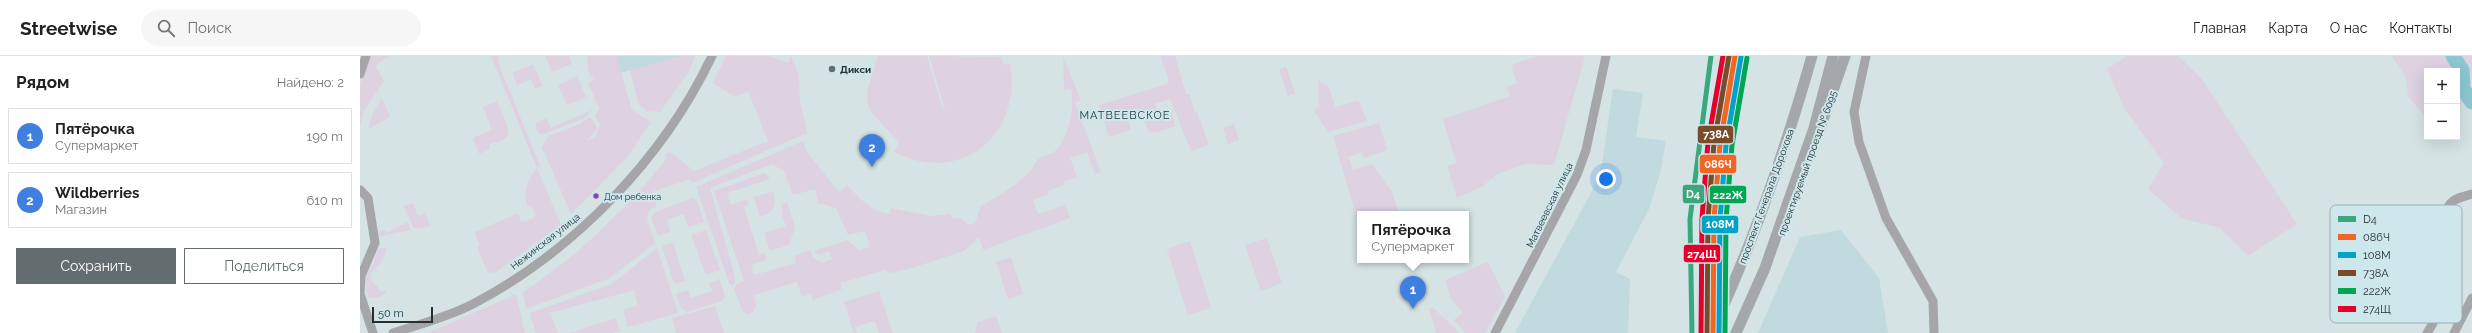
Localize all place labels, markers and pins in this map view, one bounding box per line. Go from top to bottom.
marker: Дикси [827,64,837,74]
place label: Дикси [840,64,871,75]
pin: 2 [859,134,885,167]
marker: Дом ребенка [591,191,601,201]
place label: Дом ребенка [604,192,661,202]
pin: 1 [1400,276,1426,309]

